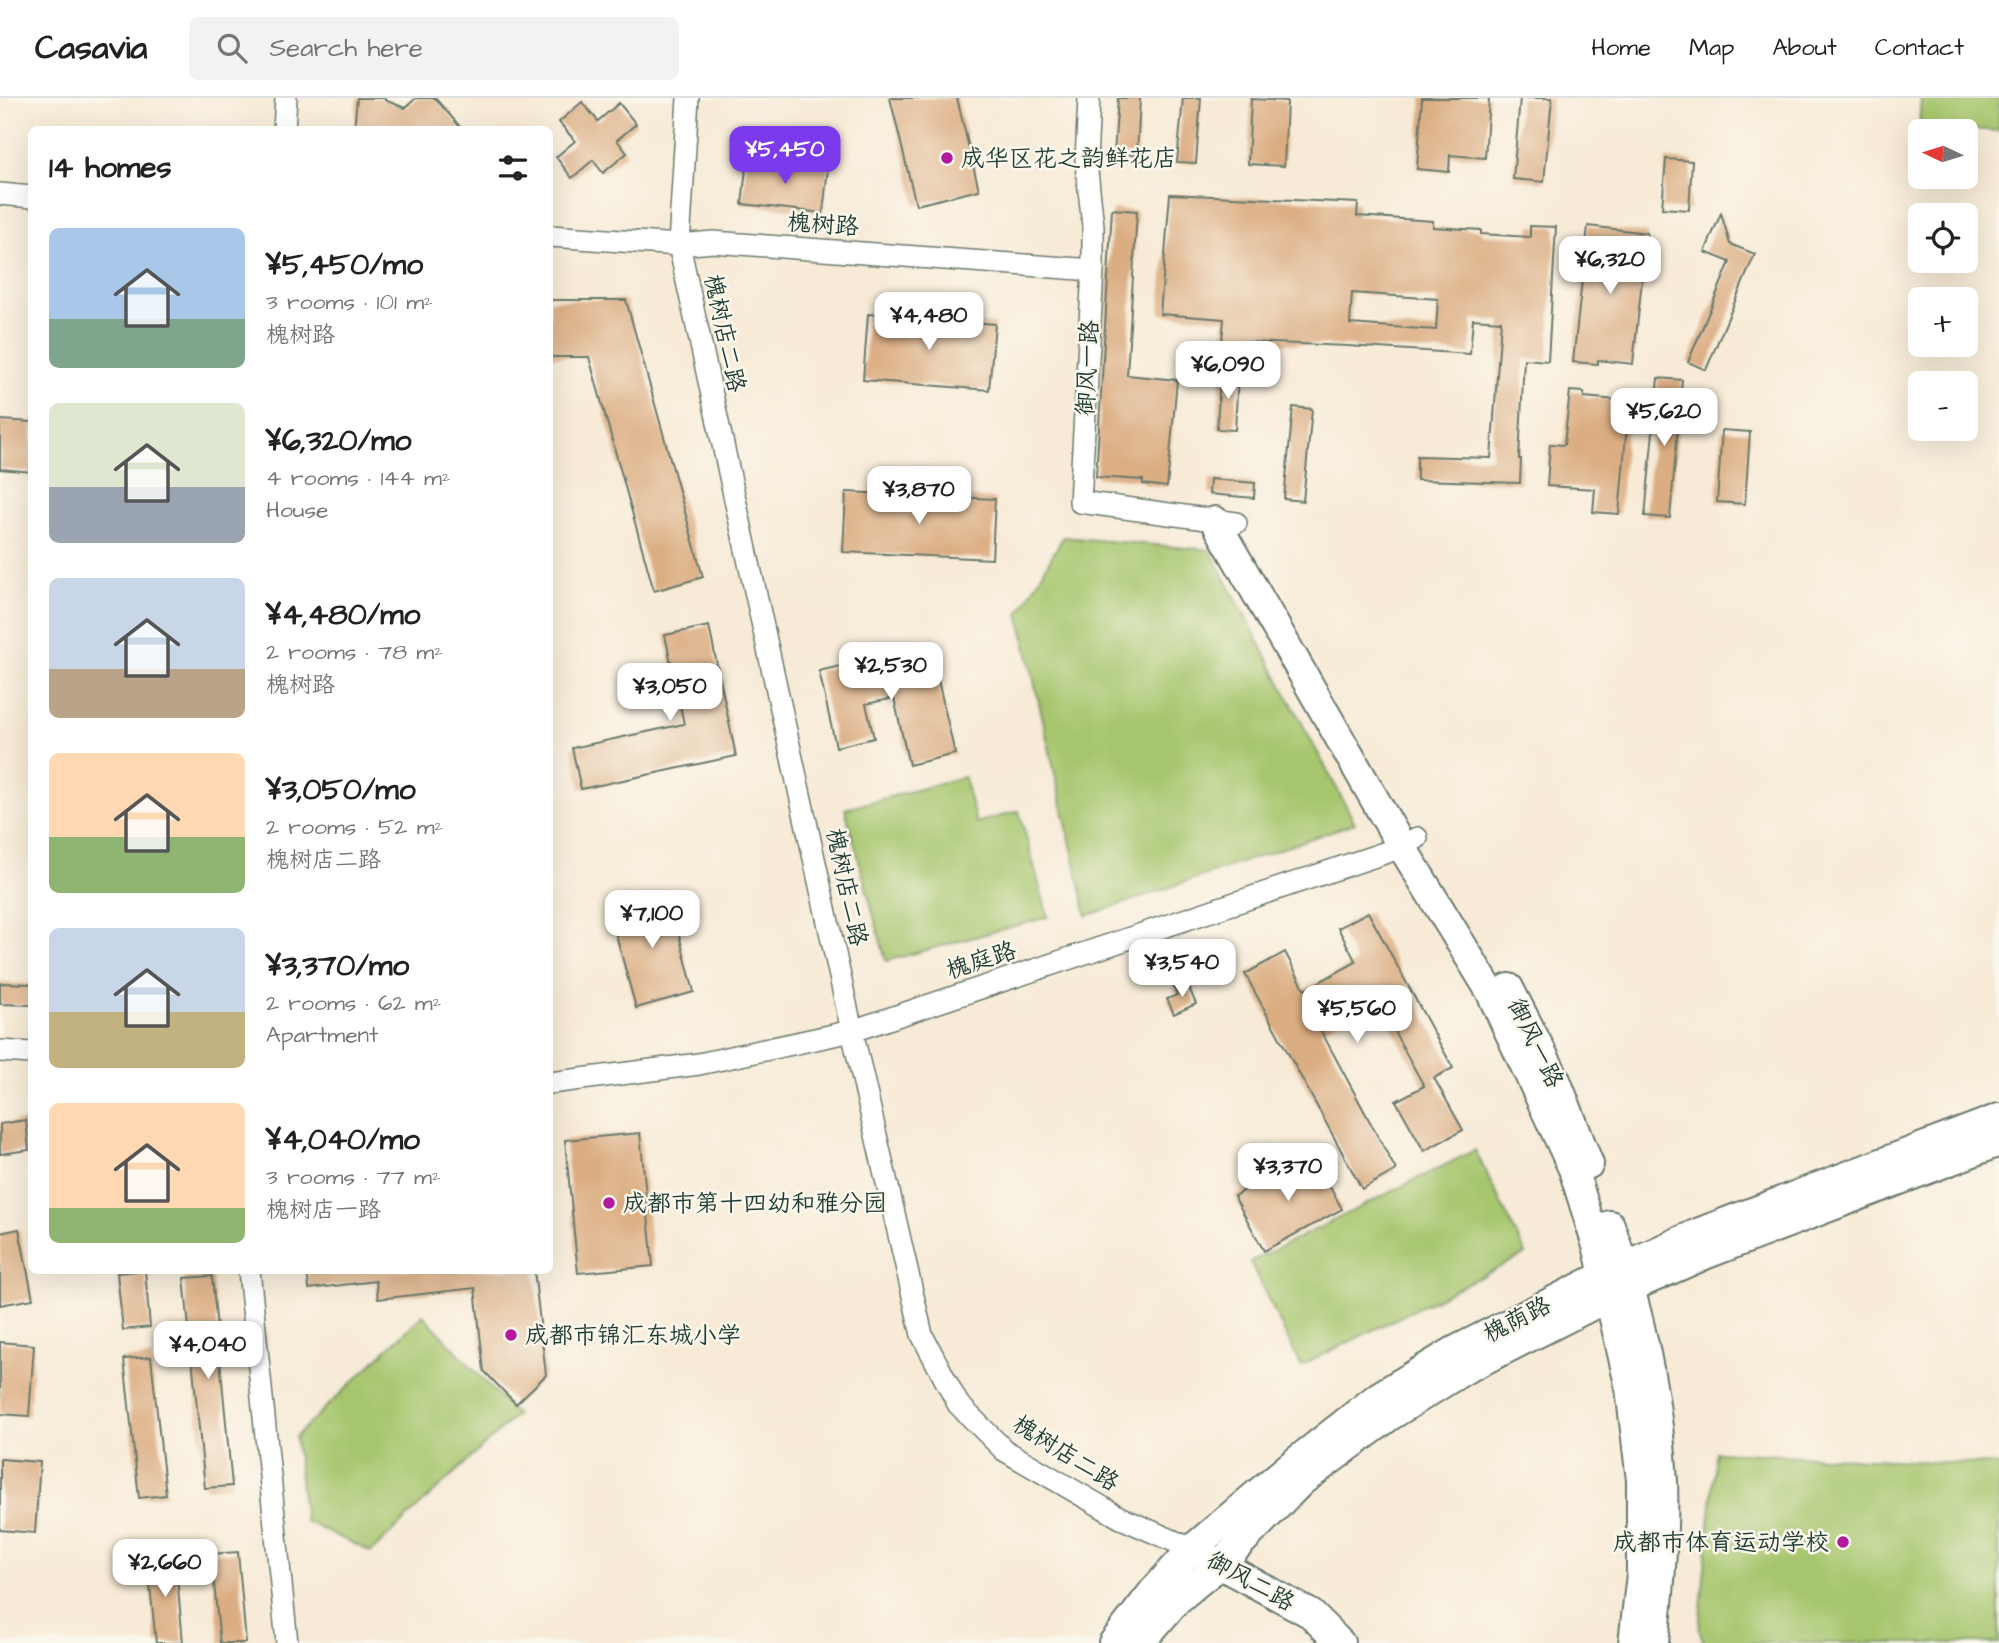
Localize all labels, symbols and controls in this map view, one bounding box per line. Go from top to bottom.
search box [189,17,679,80]
text: Casavia [35,25,147,71]
icon: search [213,29,251,67]
text: Search here [269,30,423,66]
text: Home [1591,31,1651,65]
text: Map [1689,31,1734,65]
text: About [1772,31,1837,65]
text: Contact [1875,31,1964,65]
north arrow [1908,119,1978,189]
map controls [1908,119,1978,441]
pin: ¥5,450 [728,126,842,186]
text: ¥5,450 [745,133,825,165]
place label: 成华区花之韵鲜花店 [961,142,1177,176]
text: 14 homes [49,147,172,189]
icon: filters [494,149,532,187]
marker: 成华区花之韵鲜花店 [939,150,955,166]
button: locate [1908,203,1978,273]
street label: 槐树路 [786,206,860,244]
pin: ¥6,320 [1553,236,1667,296]
text: ¥6,320 [1575,243,1645,275]
text: ¥5,450/mo [266,244,423,286]
icon: home [105,256,189,340]
street label: 槐树店二路 [695,271,753,395]
text: 3 rooms · 101 m² [266,286,433,318]
button: + [1908,287,1978,357]
pin: ¥4,480 [872,292,986,352]
text: ¥4,480 [890,299,968,331]
text: 槐树路 [266,319,335,351]
street label: 御风一路 [1069,319,1107,417]
pin: ¥6,090 [1171,342,1285,401]
text: ¥6,090 [1192,348,1264,380]
button: − [1908,371,1978,441]
pin: ¥5,620 [1607,388,1721,448]
text: ¥5,620 [1627,395,1701,427]
text: ¥6,320/mo [266,420,411,462]
icon: home [105,431,189,515]
text: 4 rooms · 144 m² [266,462,451,494]
pin: ¥3,870 [862,466,976,526]
text: ¥3,870 [883,473,955,505]
text: House [266,494,329,526]
text: ¥4,480/mo [266,594,420,636]
icon: home [105,606,189,690]
text: 2 rooms · 78 m² [266,636,443,668]
pin: ¥2,530 [834,642,948,702]
text: ¥2,530 [855,649,927,681]
pin: ¥3,050 [613,664,727,723]
text: 槐树路 [266,669,335,701]
text: ¥3,050 [633,670,707,702]
text: ¥3,050/mo [266,769,416,811]
icon: home [105,781,189,865]
text: 2 rooms · 52 m² [266,811,443,843]
street label: 槐树店二路 [817,825,875,949]
text: 槐树店二路 [266,844,381,876]
pin: ¥7,100 [595,890,709,950]
text: ¥7,100 [621,897,683,929]
street label: 槐庭路 [942,934,1021,988]
pin: ¥3,540 [1125,940,1239,999]
text: ¥3,370/mo [266,945,409,987]
text: ¥3,540 [1145,946,1219,978]
icon: home [105,956,189,1040]
pin: ¥5,560 [1300,986,1414,1045]
text: 2 rooms · 62 m² [266,987,441,1019]
text: ¥5,560 [1318,992,1396,1024]
street label: 御风一路 [1499,993,1571,1094]
text: Apartment [266,1019,378,1051]
text: ¥4,040/mo [266,1119,420,1161]
icon: home [105,1131,189,1215]
pin: ¥3,370 [1231,1144,1345,1203]
text: ¥3,370 [1254,1150,1322,1182]
text: 3 rooms · 77 m² [266,1161,441,1193]
place label: 成都市第十四幼和雅分园 [623,1187,887,1221]
text: 槐树店一路 [266,1194,381,1226]
marker: 成都市第十四幼和雅分园 [601,1195,617,1211]
street label: 槐荫路 [1478,1288,1557,1351]
place label: 成都市锦汇东城小学 [525,1319,741,1353]
pin: ¥4,040 [151,1322,265,1381]
marker: 成都市锦汇东城小学 [503,1327,519,1343]
text: ¥4,040 [170,1328,246,1360]
street label: 槐树店二路 [1006,1408,1125,1500]
place label: 成都市体育运动学校 [1613,1526,1829,1560]
marker: 成都市体育运动学校 [1835,1534,1851,1550]
pin: ¥2,660 [108,1540,222,1599]
street label: 御风二路 [1200,1544,1301,1620]
text: ¥2,660 [129,1546,201,1578]

